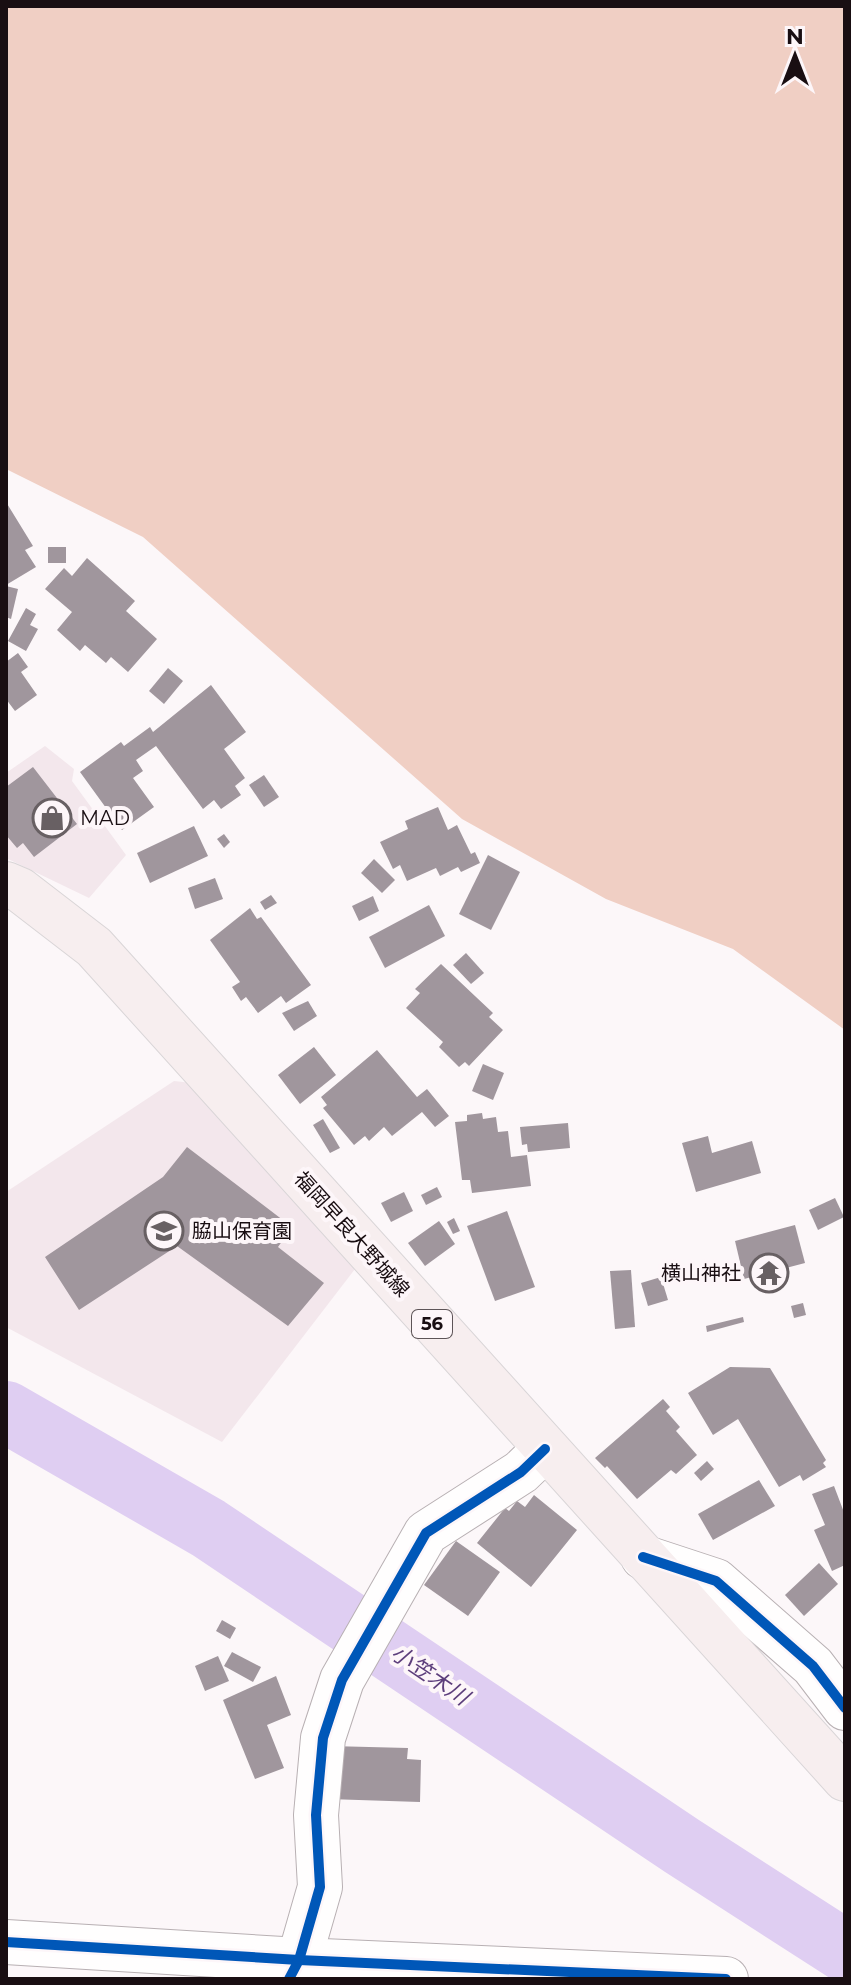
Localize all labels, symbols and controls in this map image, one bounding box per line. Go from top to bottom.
north arrow [755,16,835,96]
text: N [786,23,804,50]
shop icon: MAD [31,797,73,839]
place label: MAD [80,806,130,830]
street label: 福岡早良大野城線 [290,1167,414,1301]
school or university icon: 脇山保育園 [143,1210,185,1252]
place label: 脇山保育園 [192,1219,292,1243]
temple icon: 横山神社 [748,1252,790,1294]
place label: 横山神社 [661,1261,741,1285]
road number: 56 [412,1310,452,1338]
water label: 小笠木川 [386,1639,476,1712]

